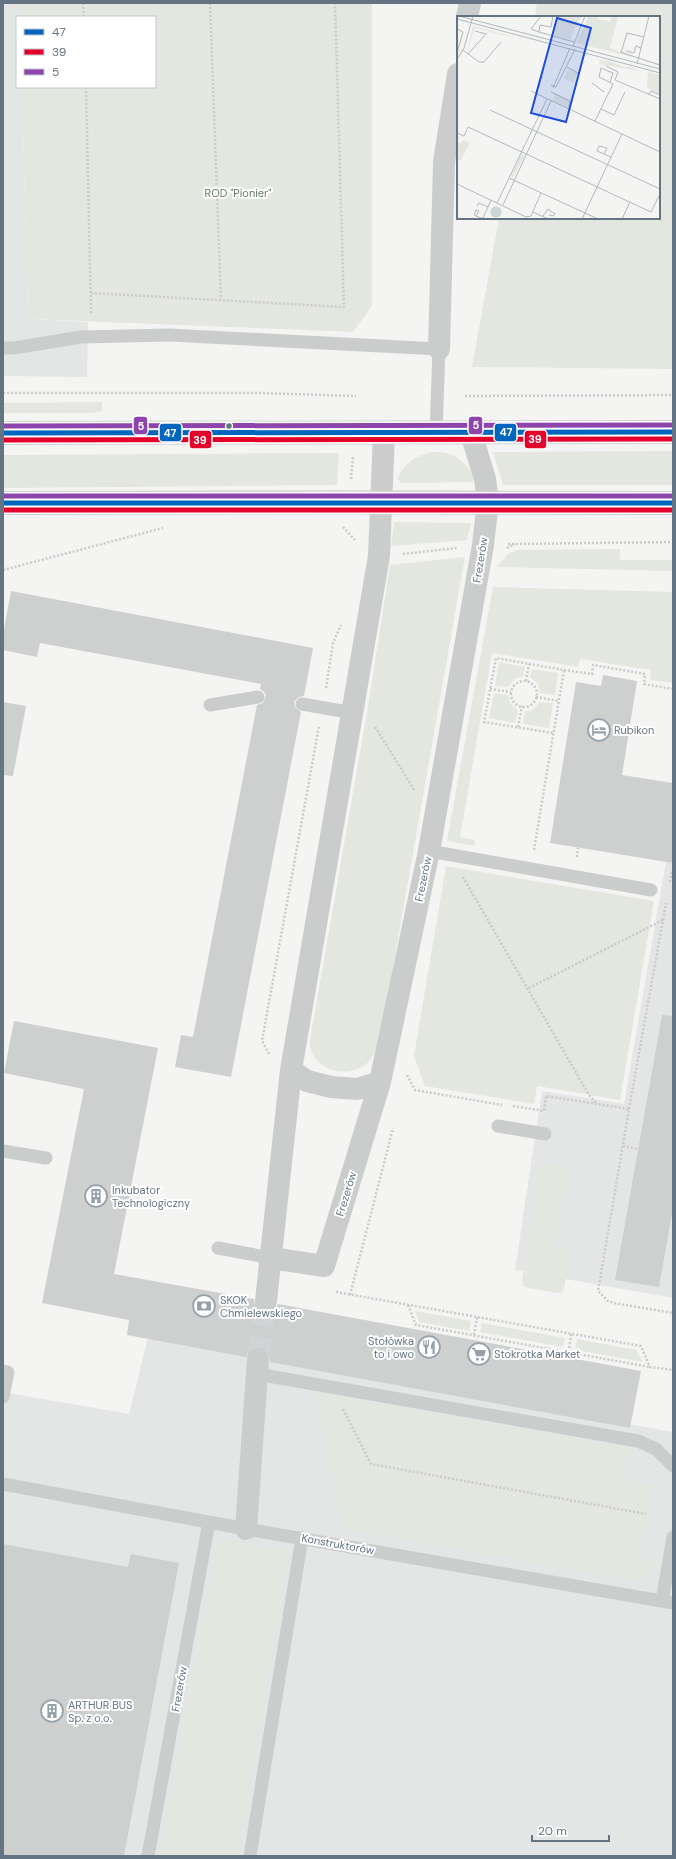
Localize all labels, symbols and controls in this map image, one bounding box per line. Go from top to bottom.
legend [16,16,156,88]
inset map [457,16,660,219]
text: 47 [52,24,66,40]
text: 39 [52,44,66,60]
text: 5 [52,64,59,80]
park label: ROD "Pionier" [205,186,271,200]
line badge: 5 [133,416,148,435]
line badge: 5 [468,416,483,435]
text: 5 [473,418,480,432]
text: 5 [138,419,145,433]
unlabelled marker [224,421,234,431]
line badge: 47 [159,423,182,442]
line badge: 47 [494,423,517,442]
text: 47 [499,425,513,439]
text: 47 [163,426,177,440]
line badge: 39 [189,430,212,449]
line badge: 39 [524,430,547,449]
text: 39 [528,432,542,446]
text: 39 [193,433,207,447]
street label: Frezerów [469,536,491,584]
hotel icon: Rubikon [586,717,612,743]
place label: Rubikon [614,723,654,737]
street label: Frezerów [411,855,435,903]
street label: Frezerów [333,1169,360,1218]
building icon: Inkubator Technologiczny [83,1183,109,1209]
place label: Inkubator Technologiczny [112,1183,190,1210]
bank icon: SKOK Chmielewskiego [191,1293,217,1319]
place label: SKOK Chmielewskiego [220,1293,302,1320]
place label: Stołówka to i owo [368,1334,414,1361]
restaurant icon: Stołówka to i owo [416,1334,442,1360]
supermarket icon: Stokrotka Market [466,1341,492,1367]
place label: Stokrotka Market [494,1347,580,1361]
street label: Konstruktorów [301,1531,376,1557]
street label: Frezerów [168,1665,190,1713]
building icon: ARTHUR BUS Sp. z o.o. [39,1698,65,1724]
place label: ARTHUR BUS Sp. z o.o. [68,1698,132,1725]
scale bar [532,1817,609,1843]
text: 20 m [538,1823,567,1839]

